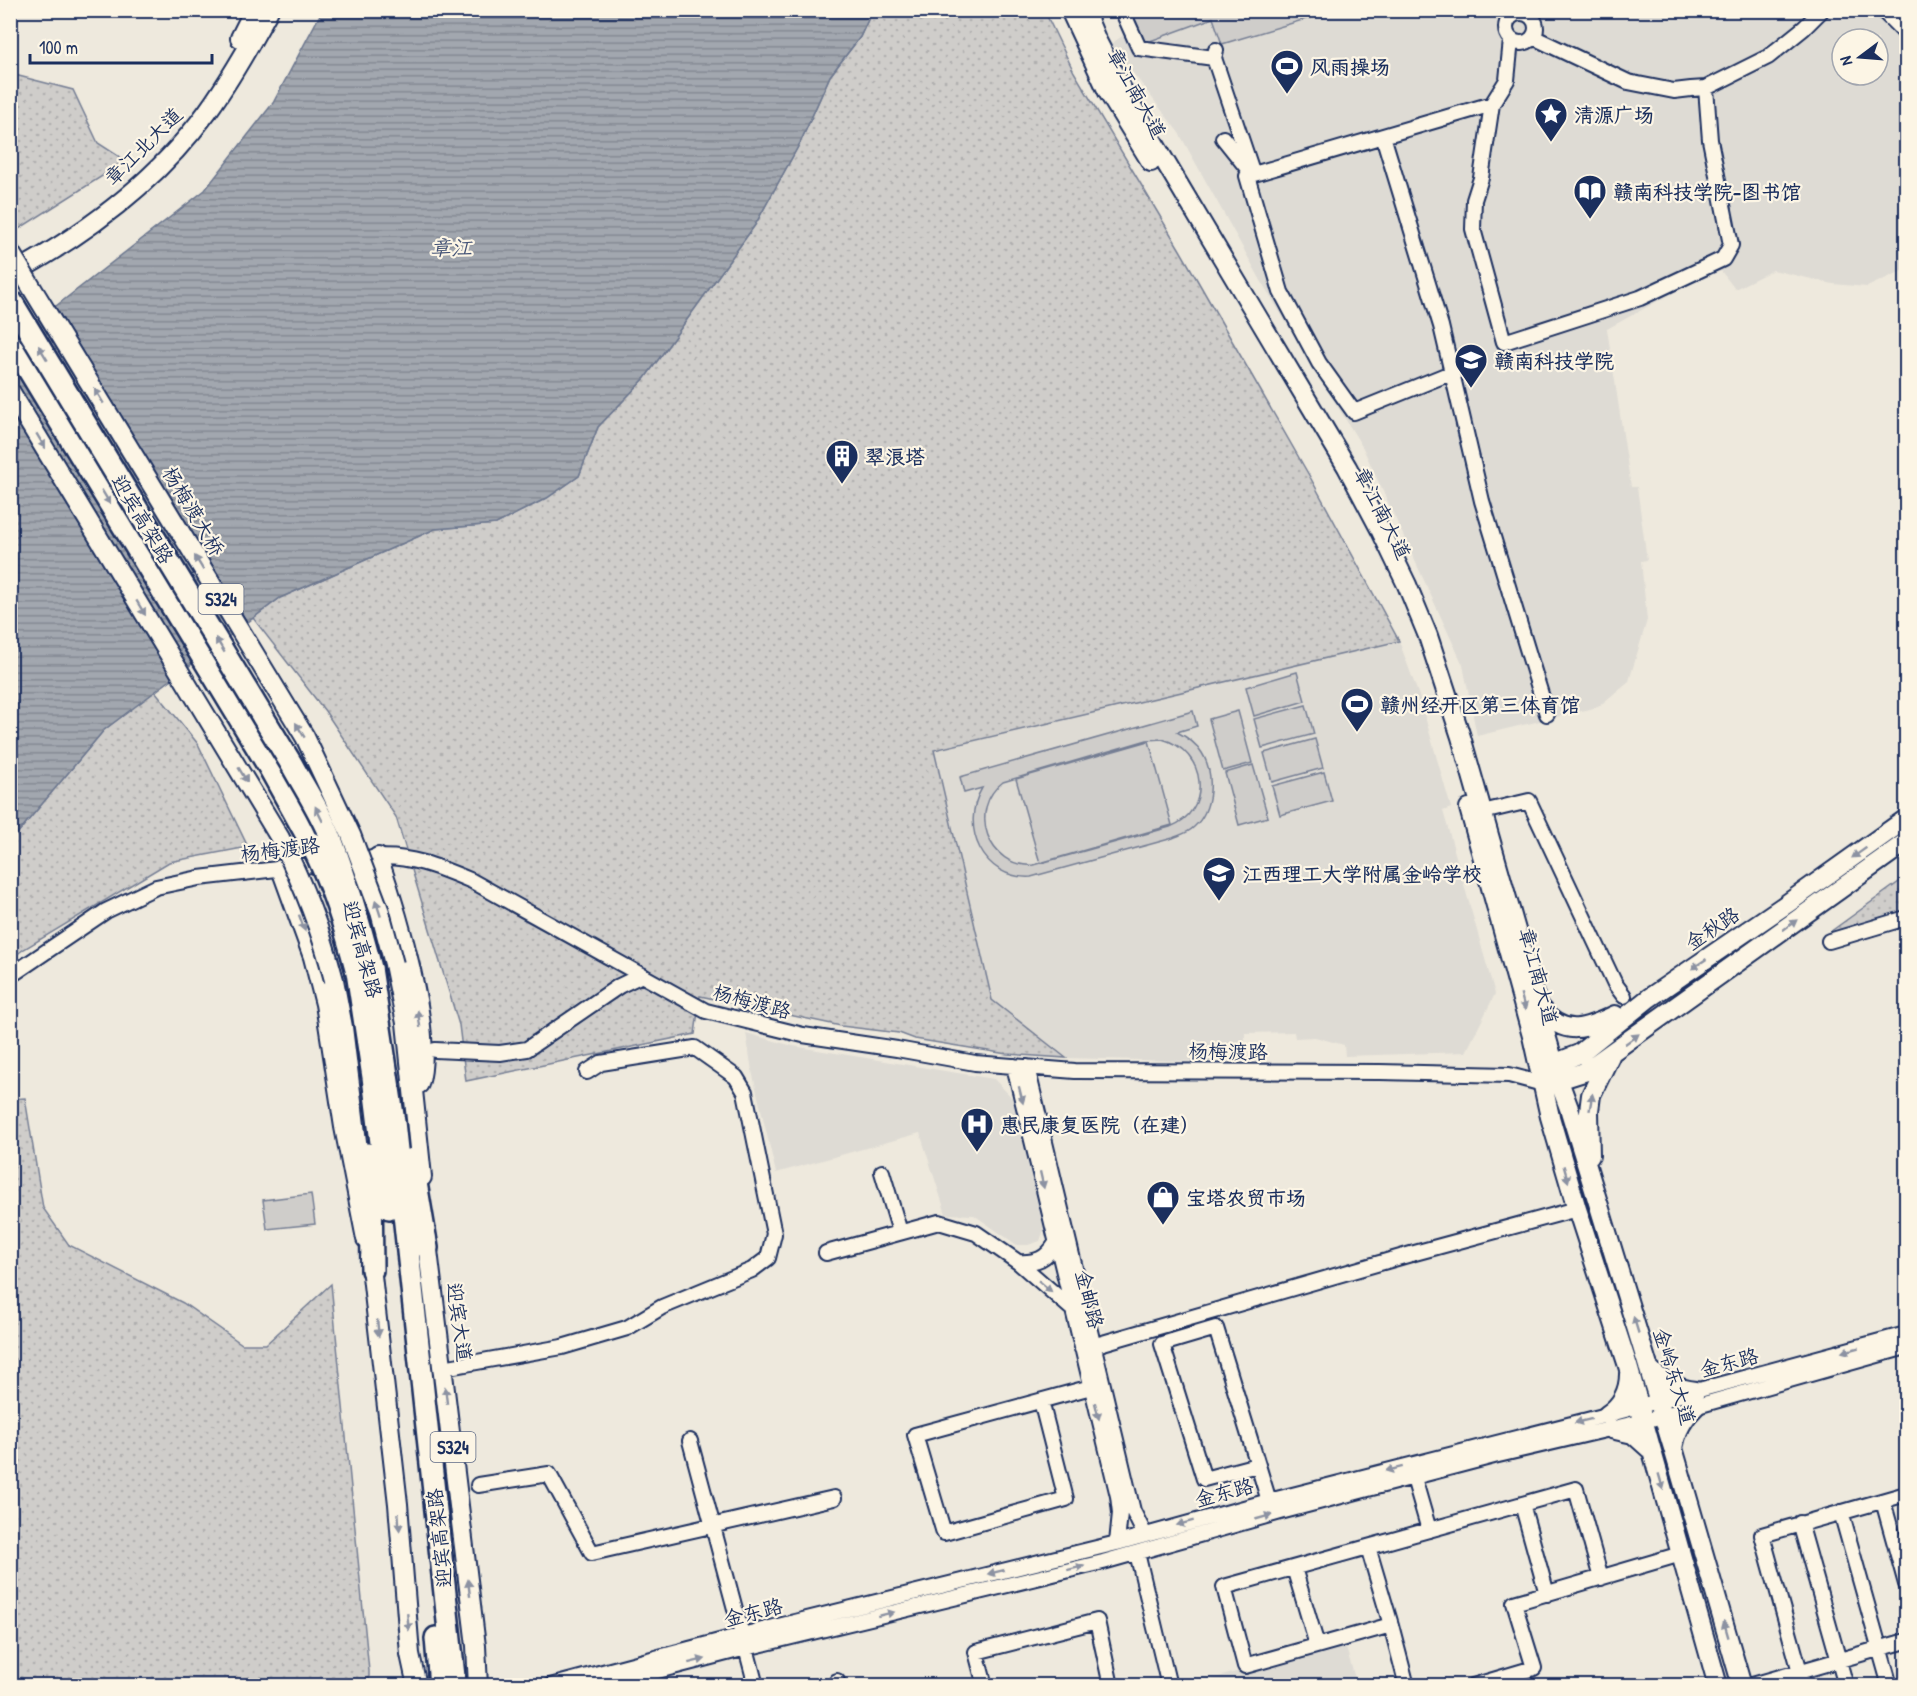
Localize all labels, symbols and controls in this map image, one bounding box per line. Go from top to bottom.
scale bar [30,27,212,65]
north arrow [1830,27,1890,87]
text: 100 m [39,35,78,60]
street label: 章江南大道 [1101,43,1173,143]
sports icon: 风雨操场 [1269,48,1305,95]
place label: 风雨操场 [1310,53,1390,80]
text: N [1834,54,1857,68]
place icon: 清源广场 [1533,96,1569,143]
street label: 章江北大道 [98,101,188,191]
place label: 清源广场 [1574,101,1654,128]
library icon: 赣南科技学院-图书馆 [1572,173,1608,220]
place label: 赣南科技学院-图书馆 [1613,178,1801,205]
water label: 章江 [430,233,473,262]
school or university icon: 赣南科技学院 [1453,342,1489,389]
one-way arrow [37,345,48,361]
place label: 赣南科技学院 [1494,347,1614,374]
one-way arrow [93,388,104,404]
one-way arrow [35,433,46,449]
building icon: 翠浪塔 [824,438,860,485]
place label: 翠浪塔 [865,443,925,470]
street label: 杨梅渡大桥 [157,461,231,561]
street label: 章江南大道 [1348,462,1418,564]
street label: 迎宾高架路 [106,469,181,570]
one-way arrow [100,489,111,505]
one-way arrow [194,555,205,571]
road number: S324 [198,584,244,614]
one-way arrow [136,600,147,616]
one-way arrow [215,636,225,653]
sports icon: 赣州经开区第三体育馆 [1339,686,1375,733]
place label: 赣州经开区第三体育馆 [1380,691,1580,718]
one-way arrow [295,722,306,738]
one-way arrow [237,767,248,783]
one-way arrow [314,805,323,822]
street label: 杨梅渡路 [239,831,322,867]
one-way arrow [1851,847,1867,859]
school or university icon: 江西理工大学附属金岭学校 [1201,855,1237,902]
place label: 江西理工大学附属金岭学校 [1242,860,1482,887]
street label: 迎宾高架路 [337,897,389,1002]
one-way arrow [373,899,383,917]
street label: 金秋路 [1680,899,1745,956]
one-way arrow [297,915,307,933]
one-way arrow [1782,919,1798,931]
street label: 章江南大道 [1513,924,1565,1028]
one-way arrow [1691,958,1707,969]
street label: 杨梅渡路 [710,978,795,1025]
one-way arrow [1519,993,1528,1011]
one-way arrow [414,1010,423,1029]
one-way arrow [1624,1033,1640,1045]
street label: 杨梅渡路 [1188,1037,1269,1065]
one-way arrow [1017,1085,1027,1104]
one-way arrow [1587,1092,1596,1111]
hospital icon: 惠民康复医院（在建） [959,1106,995,1153]
place label: 惠民康复医院（在建） [1000,1111,1200,1138]
one-way arrow [1562,1165,1571,1183]
one-way arrow [1037,1171,1047,1190]
shop icon: 宝塔农贸市场 [1145,1179,1181,1226]
place label: 宝塔农贸市场 [1186,1184,1306,1211]
street label: 金邮路 [1070,1267,1111,1332]
one-way arrow [1037,1280,1053,1293]
street label: 迎宾大道 [441,1281,479,1363]
one-way arrow [1631,1316,1640,1334]
one-way arrow [373,1318,383,1337]
street label: 金岭东大道 [1647,1324,1703,1428]
street label: 金东路 [1697,1341,1762,1383]
one-way arrow [1841,1345,1859,1355]
one-way arrow [442,1385,451,1404]
one-way arrow [1093,1402,1103,1420]
one-way arrow [1574,1417,1592,1427]
road number: S324 [430,1432,476,1462]
one-way arrow [1385,1464,1403,1474]
street label: 金东路 [1192,1471,1257,1513]
one-way arrow [1657,1473,1666,1491]
street label: 迎宾高架路 [420,1486,458,1589]
one-way arrow [394,1512,404,1531]
one-way arrow [1255,1512,1273,1521]
one-way arrow [1176,1519,1194,1528]
one-way arrow [1067,1563,1085,1573]
one-way arrow [987,1568,1005,1578]
one-way arrow [465,1579,474,1598]
street label: 金东路 [721,1591,786,1632]
one-way arrow [877,1609,896,1618]
one-way arrow [403,1613,413,1632]
one-way arrow [1720,1620,1730,1638]
one-way arrow [688,1655,706,1665]

